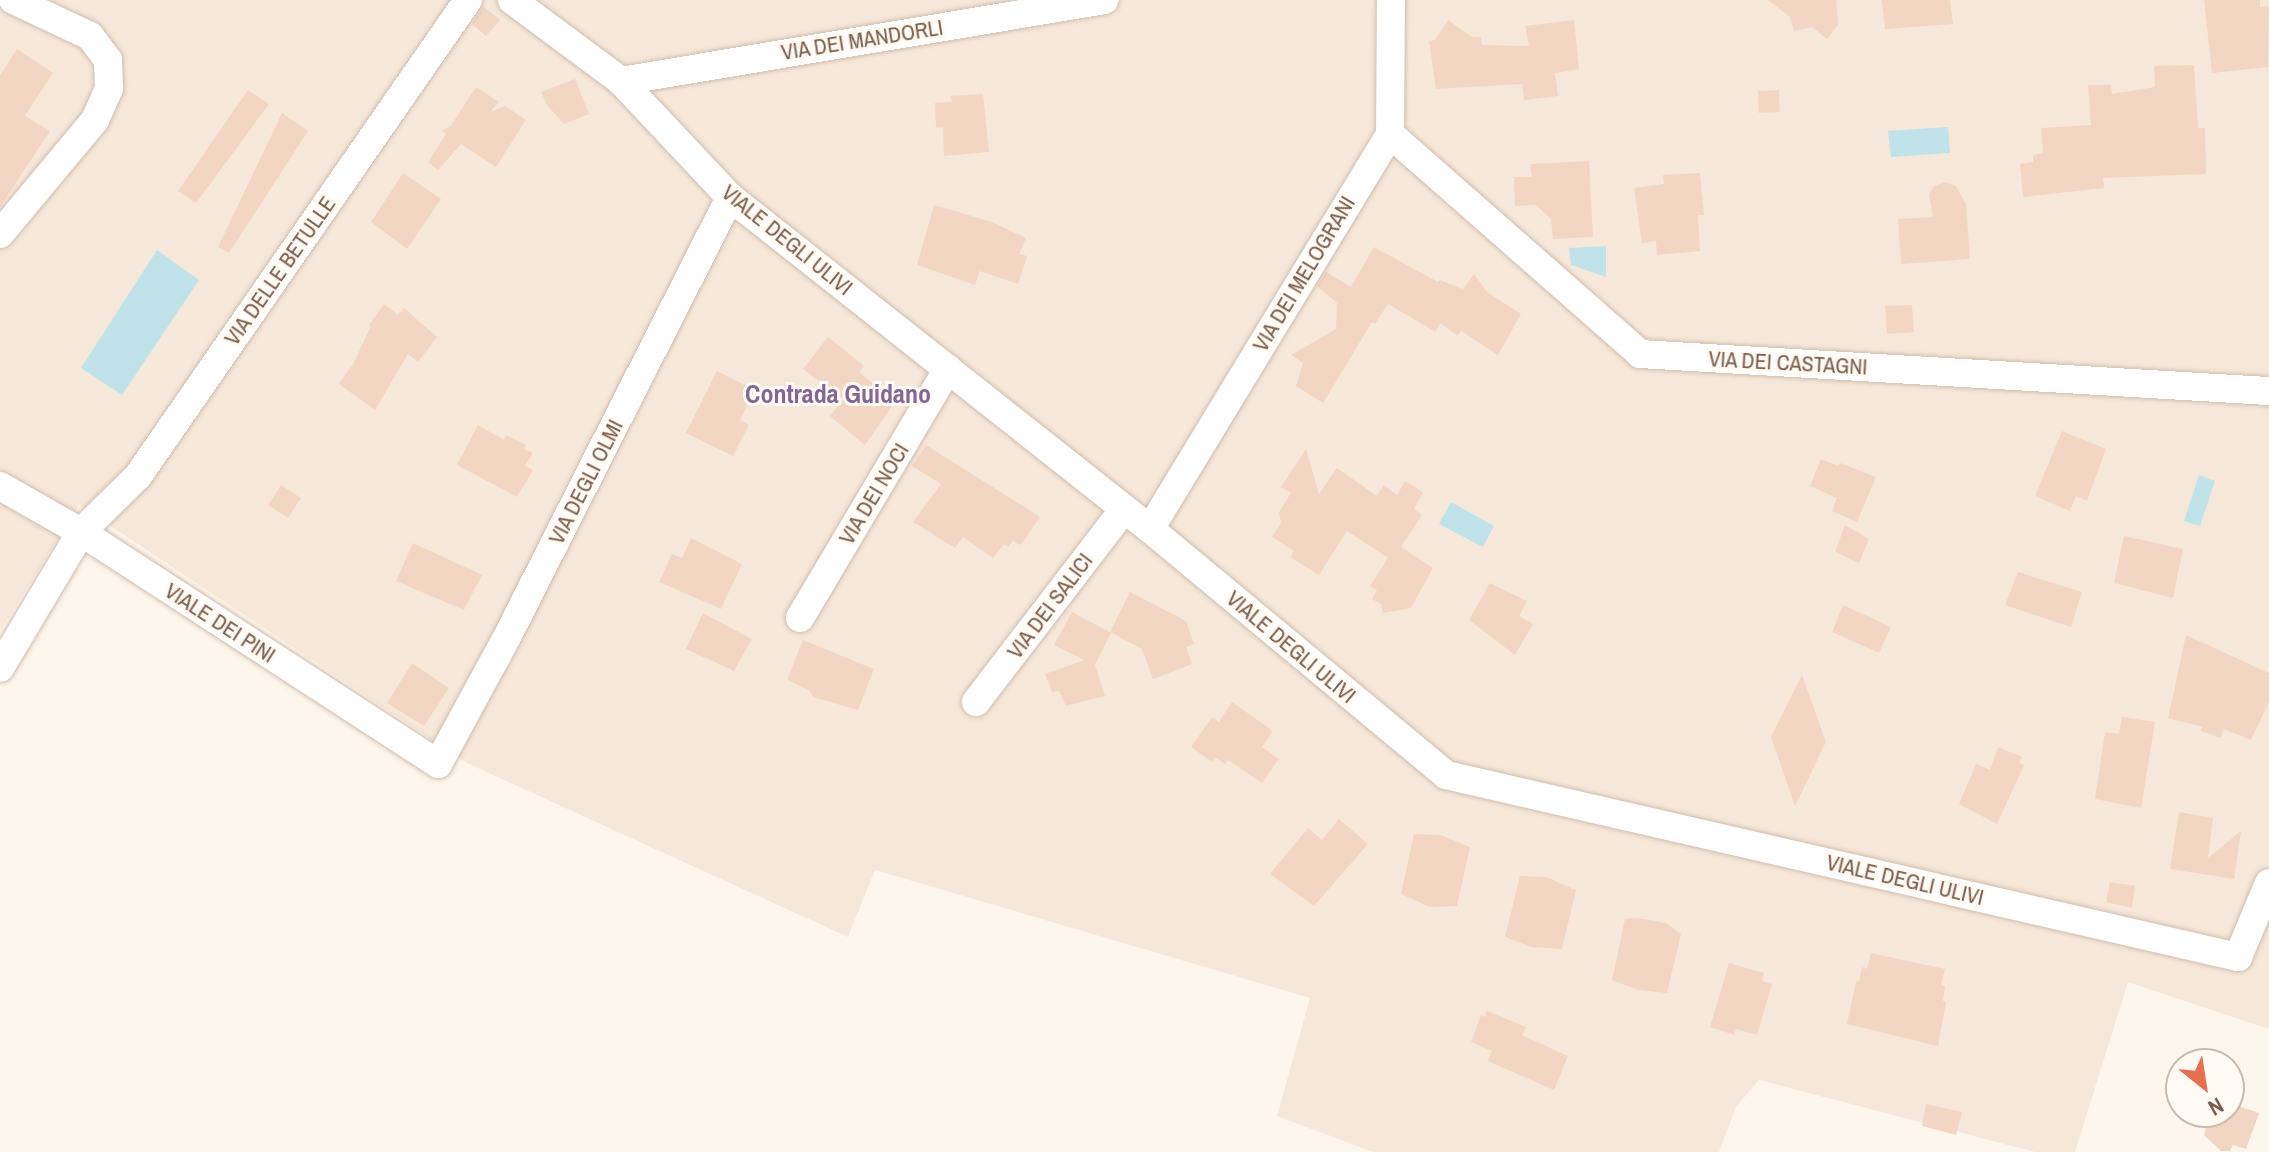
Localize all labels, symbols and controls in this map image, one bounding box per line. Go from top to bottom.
street label: VIA DEI MANDORLI [779,14,945,66]
street label: VIALE DEGLI ULIVI [716,179,858,301]
street label: VIA DELLE BETULLE [219,191,341,351]
street label: VIA DEI MELOGRANI [1247,191,1361,357]
street label: VIA DEI CASTAGNI [1707,346,1869,380]
district label: Contrada Guidano [745,378,931,410]
street label: VIA DEGLI OLMI [543,415,629,549]
street label: VIA DEI NOCI [833,438,915,550]
street label: VIA DEI SALICI [1001,548,1099,664]
street label: VIALE DEI PINI [160,578,280,668]
street label: VIALE DEGLI ULIVI [1221,585,1361,709]
street label: VIALE DEGLI ULIVI [1824,849,1986,911]
north arrow [2165,1048,2245,1128]
text: N [2203,1091,2229,1123]

